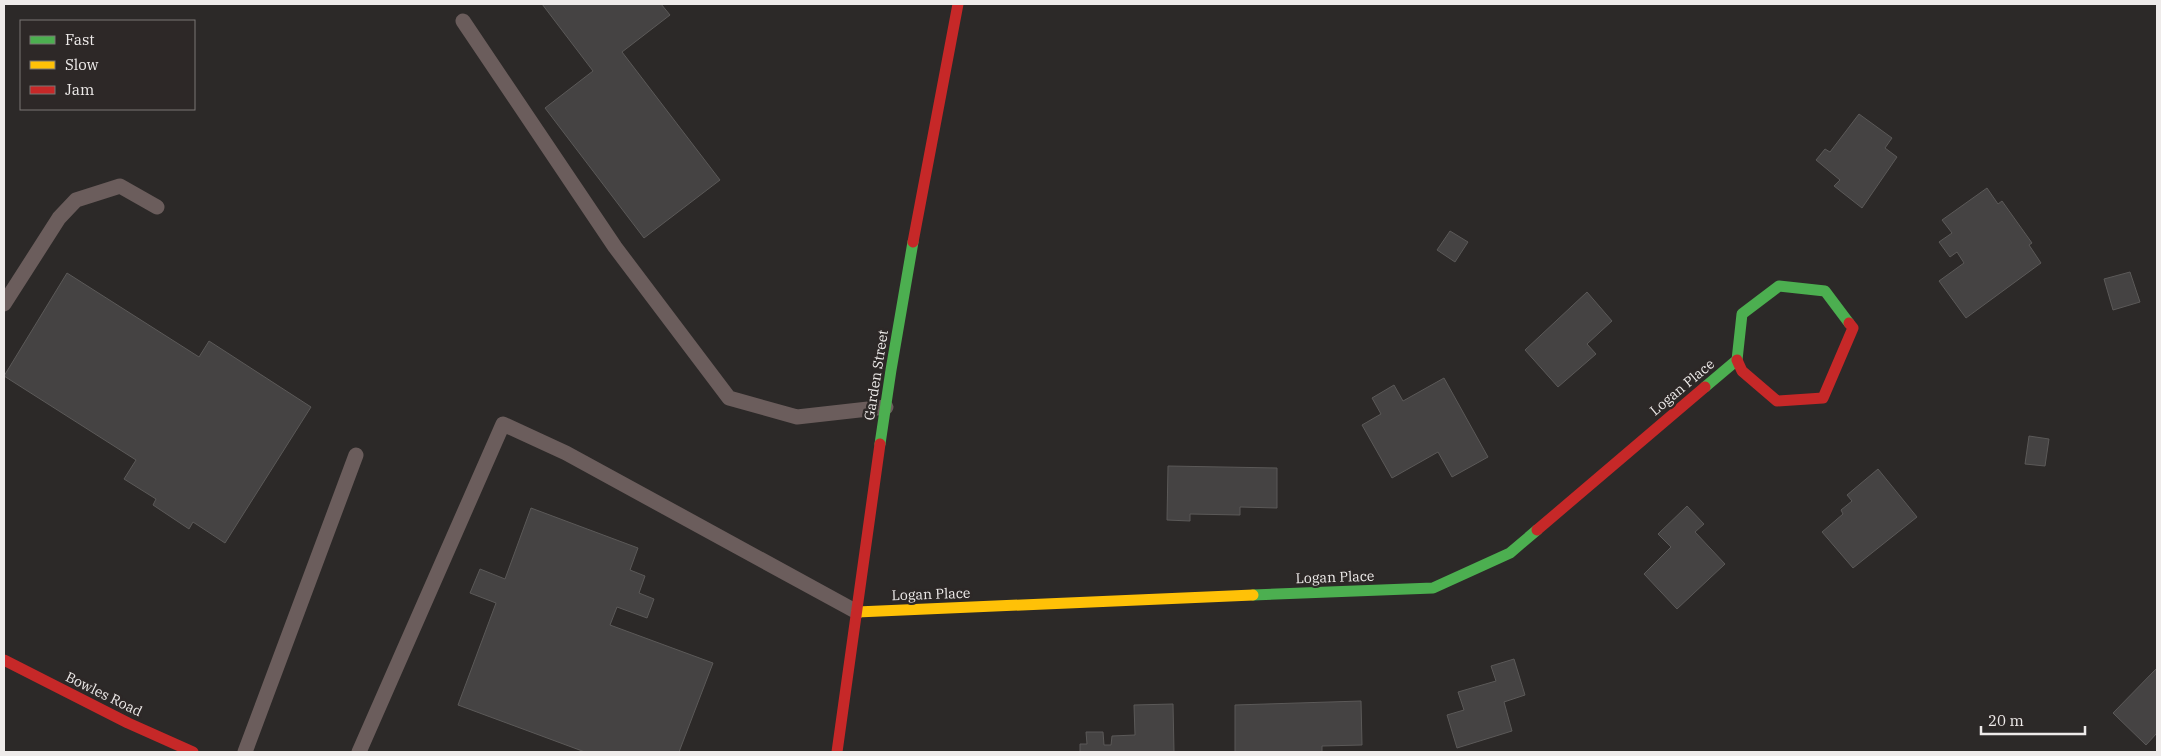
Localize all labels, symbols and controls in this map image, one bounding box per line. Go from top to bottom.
legend [20,20,195,110]
text: Fast [65,30,95,49]
text: Slow [65,55,99,74]
text: Jam [65,80,94,99]
street label: Garden Street [860,328,892,422]
street label: Logan Place [1646,355,1718,419]
street label: Logan Place [1295,567,1375,587]
street label: Logan Place [891,584,971,604]
street label: Bowles Road [63,668,146,721]
scale bar [1981,704,2085,736]
text: 20 m [1988,711,2024,730]

